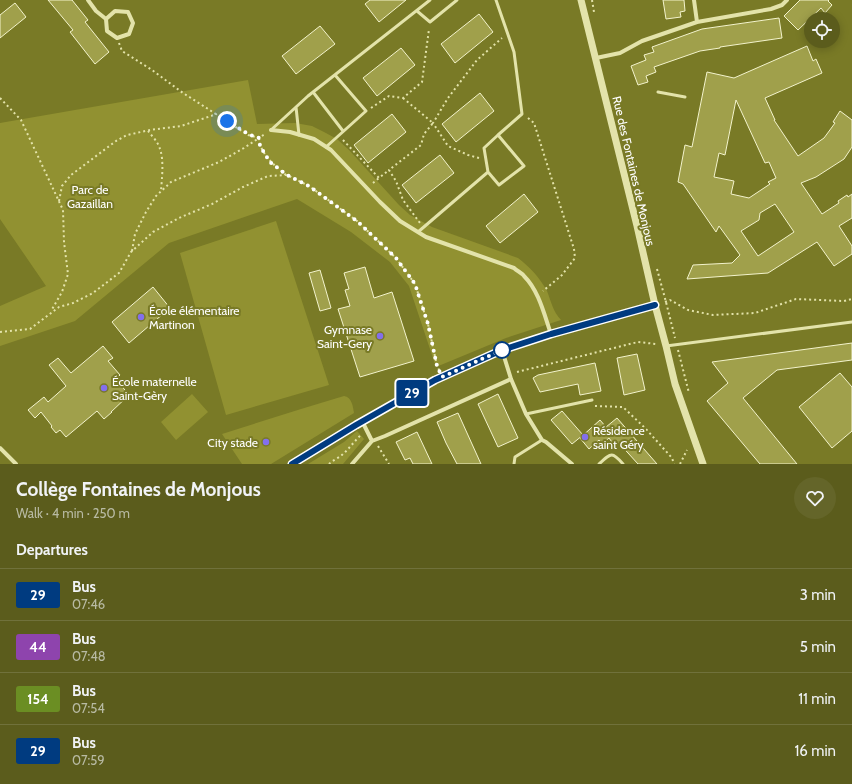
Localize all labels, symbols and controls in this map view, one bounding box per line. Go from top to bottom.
map controls [804,12,840,48]
button: locate [804,12,840,48]
street label: Rue des Fontaines de Monjous [609,95,659,247]
your location [217,111,237,131]
park label: Parc de Gazaillan [67,182,113,211]
place label: École élémentaire Martinon [149,303,240,332]
marker: École élémentaire Martinon [136,312,146,322]
place label: Gymnase Saint-Gery [317,322,372,351]
marker: Gymnase Saint-Gery [375,331,385,341]
unlabelled marker [493,341,511,359]
place label: École maternelle Saint-Gèry [112,374,197,403]
line badge: 29 [394,380,430,406]
marker: École maternelle Saint-Gèry [99,383,109,393]
text: 29 [404,384,420,402]
place label: Résidence saint Géry [593,423,645,452]
marker: Résidence saint Géry [580,432,590,442]
place label: City stade [207,435,258,450]
marker: City stade [261,437,271,447]
button: heart [794,477,836,519]
text: Collège Fontaines de Monjous [16,478,261,501]
text: Walk · 4 min · 250 m [16,505,130,521]
text: Departures [16,541,88,559]
text: Bus [72,578,96,596]
text: 29 [30,586,46,604]
text: 3 min [800,586,836,604]
text: 07:46 [72,596,105,612]
text: Bus [72,630,96,648]
text: 44 [29,638,47,656]
text: 5 min [800,638,836,656]
text: 07:48 [72,648,106,664]
text: Bus [72,682,96,700]
text: 154 [27,690,49,708]
text: 11 min [798,690,836,708]
text: 07:54 [72,700,105,716]
text: Bus [72,734,96,752]
text: 29 [30,742,46,760]
text: 16 min [794,742,836,760]
text: 07:59 [72,752,105,768]

